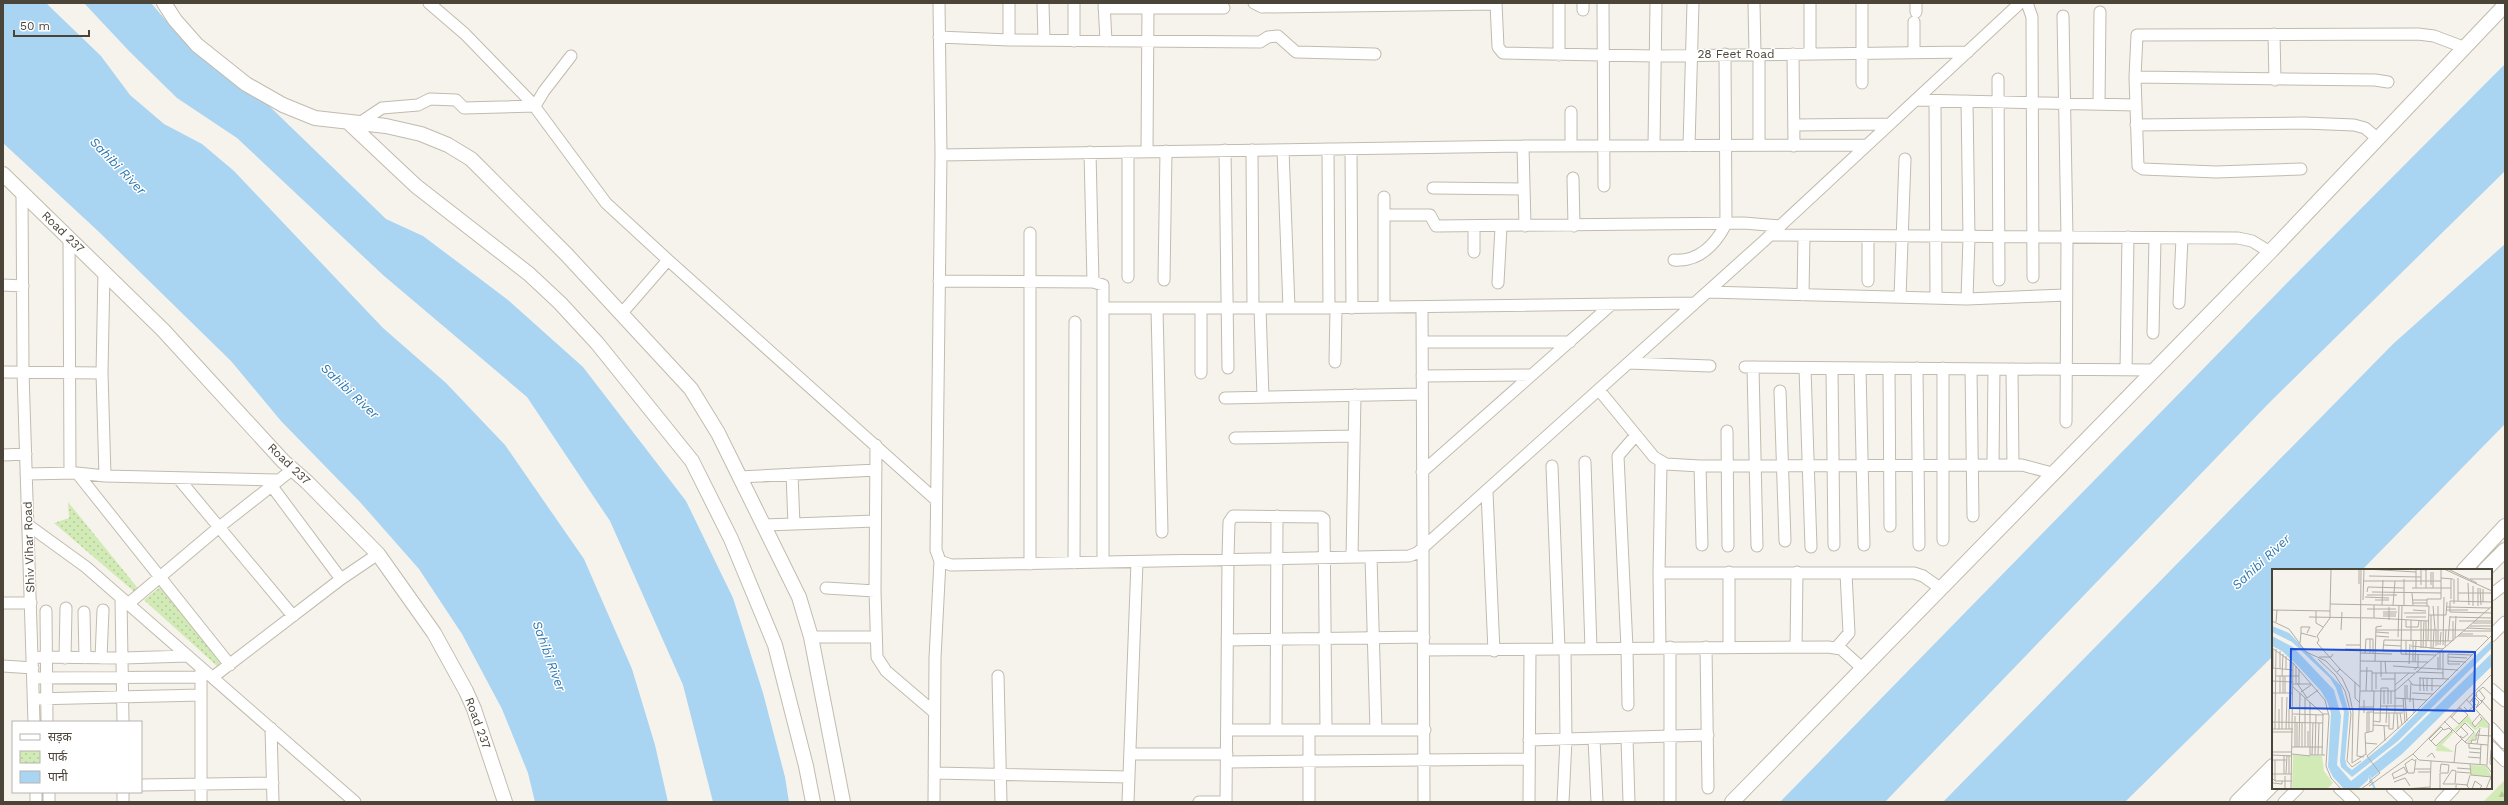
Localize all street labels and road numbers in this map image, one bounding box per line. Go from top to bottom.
street label: 28 Feet Road [1697,47,1775,61]
street label: Road 237 [39,208,87,256]
street label: Road 237 [265,440,313,488]
street label: Shiv Vihar Road [20,501,38,593]
street label: Road 237 [462,695,494,751]

